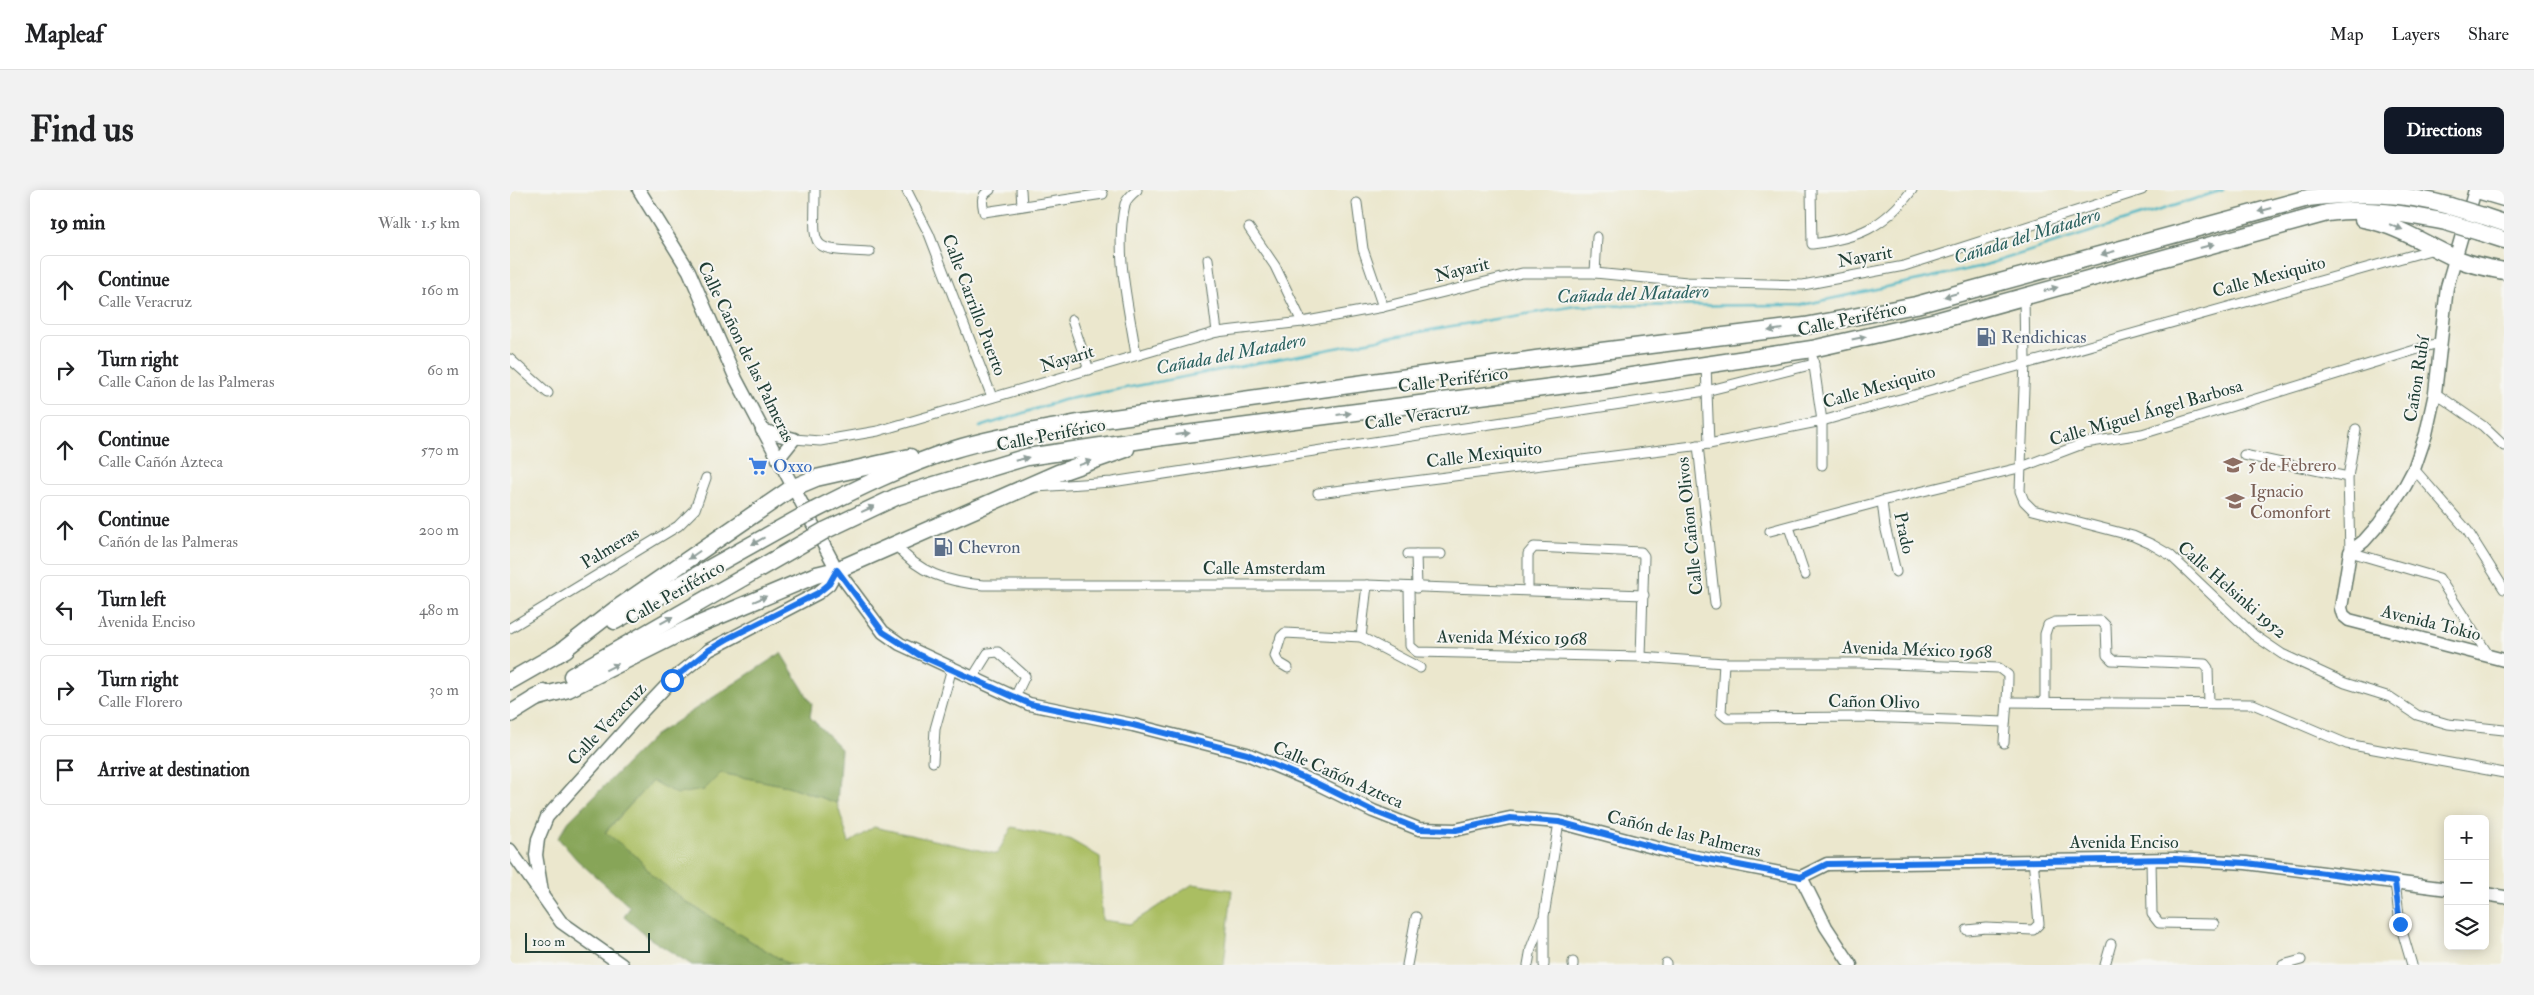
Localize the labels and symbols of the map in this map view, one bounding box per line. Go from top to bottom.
water label: Cañada del Matadero [1951,202,2104,270]
one-way arrow [2257,206,2272,214]
one-way arrow [2388,224,2403,232]
street label: Calle Carrillo Puerto [936,231,1012,379]
street label: Nayarit [1836,241,1894,273]
one-way arrow [2200,242,2215,250]
one-way arrow [2100,249,2115,257]
street label: Calle Mexiquito [2210,251,2328,303]
street label: Nayarit [1432,252,1492,288]
street label: Calle Cañon de las Palmeras [692,258,800,446]
water label: Cañada del Matadero [1556,279,1710,309]
one-way arrow [2043,284,2058,292]
one-way arrow [1943,292,1958,300]
street label: Calle Periférico [1796,296,1909,342]
one-way arrow [1766,326,1782,334]
fuel station icon: Rendichicas [1975,326,1997,348]
place label: Rendichicas [2001,326,2086,349]
water label: Cañada del Matadero [1154,328,1308,380]
street label: Cañon Rubí [2399,333,2435,424]
one-way arrow [1852,334,1867,342]
street label: Nayarit [1037,340,1097,378]
street label: Calle Mexiquito [1820,360,1938,414]
street label: Calle Periférico [1397,362,1510,398]
street label: Calle Miguel Ángel Barbosa [2047,374,2246,452]
street label: Calle Veracruz [1363,396,1471,436]
one-way arrow [1336,410,1352,418]
street label: Calle Periférico [995,413,1108,457]
one-way arrow [1175,430,1191,438]
street label: Calle Mexiquito [1425,436,1543,473]
one-way arrow [1015,454,1030,462]
school or university icon: 5 de Febrero [2222,454,2244,476]
place label: 5 de Febrero [2248,454,2337,477]
supermarket icon: Oxxo [747,455,769,477]
place label: Oxxo [773,455,812,478]
street label: Calle Cañon Olivos [1671,456,1709,596]
one-way arrow [1078,459,1093,467]
place label: Ignacio Comonfort [2250,480,2331,524]
school or university icon: Ignacio Comonfort [2224,490,2246,512]
one-way arrow [861,505,875,513]
street label: Prado [1888,510,1920,556]
street label: Palmeras [577,522,643,574]
fuel station icon: Chevron [932,536,954,558]
place label: Chevron [958,536,1021,559]
street label: Calle Helsinki 1952 [2173,536,2291,644]
one-way arrow [751,537,766,545]
one-way arrow [687,550,701,560]
street label: Calle Periférico [621,555,729,631]
street label: Calle Amsterdam [1203,557,1325,580]
one-way arrow [753,594,767,602]
street label: Avenida Tokio [2378,599,2483,647]
one-way arrow [661,615,674,624]
street label: Avenida México 1968 [1436,625,1587,651]
street label: Avenida México 1968 [1841,636,1992,664]
one-way arrow [605,663,619,671]
route start [661,669,684,692]
street label: Calle Veracruz [562,677,652,771]
street label: Cañon Olivo [1828,690,1920,714]
street label: Calle Cañón Azteca [1269,736,1407,814]
street label: Cañón de las Palmeras [1605,805,1763,863]
street label: Avenida Enciso [2068,831,2179,854]
route end [2389,913,2412,936]
scale bar [525,930,650,953]

